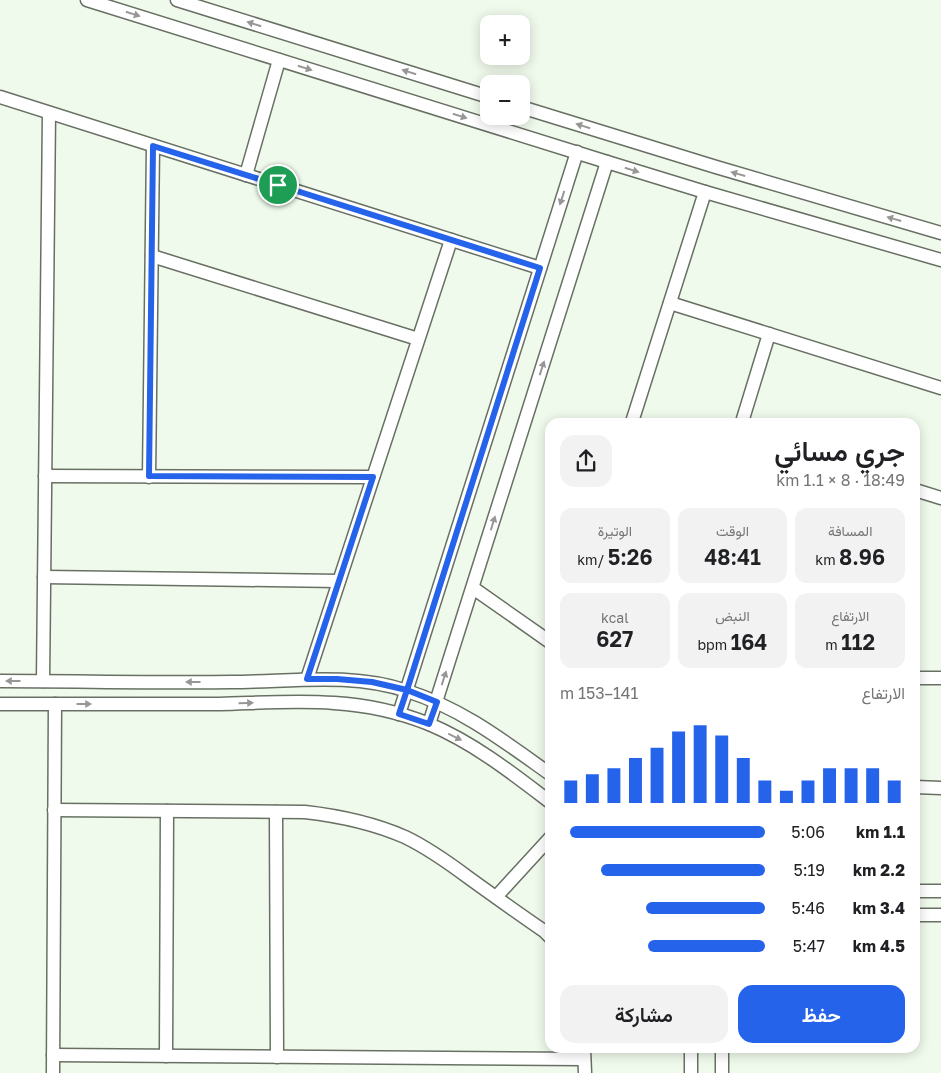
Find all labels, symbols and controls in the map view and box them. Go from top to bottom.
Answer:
one-way arrow [126,11,141,19]
map controls [480,15,530,125]
button: + [480,15,530,65]
one-way arrow [246,19,261,27]
one-way arrow [298,64,313,72]
one-way arrow [401,68,416,75]
button: − [480,75,530,125]
one-way arrow [453,112,468,120]
one-way arrow [575,122,590,129]
pin [257,164,299,206]
one-way arrow [625,166,640,174]
one-way arrow [731,169,746,177]
icon: arrive [264,171,292,199]
one-way arrow [558,191,566,206]
one-way arrow [887,215,902,223]
one-way arrow [538,360,546,375]
text: جري مسائي [774,434,905,467]
button: share [560,435,612,487]
text: 18:49 · 8 × 1.1 km [776,470,905,490]
one-way arrow [490,515,498,530]
text: الوتيرة [598,522,632,539]
text: الوقت [716,522,749,539]
text: المسافة [828,522,872,539]
text: 5:26 [608,544,653,570]
text: 48:41 [704,544,761,570]
text: 8.96 [839,544,885,570]
text: /km [577,551,608,568]
text: km [815,551,839,568]
text: النبض [715,607,750,624]
text: الارتفاع [831,607,869,624]
text: kcal [601,609,629,626]
text: 627 [596,626,633,652]
text: 164 [731,629,768,655]
text: 112 [841,629,875,655]
text: bpm [698,636,731,653]
text: m [825,636,841,653]
one-way arrow [441,670,449,685]
one-way arrow [5,677,21,685]
one-way arrow [185,678,201,686]
text: 141–153 m [560,683,638,703]
text: الارتفاع [862,683,905,703]
one-way arrow [238,699,254,707]
one-way arrow [76,700,92,708]
one-way arrow [448,733,463,741]
text: 5:06 [791,822,825,842]
text: 1.1 km [856,822,905,842]
text: 5:19 [793,860,825,880]
text: 2.2 km [853,860,905,880]
text: 5:46 [791,898,825,918]
text: 3.4 km [853,898,905,918]
text: 5:47 [793,936,825,956]
text: 4.5 km [853,936,905,956]
button: مشاركة [560,985,728,1043]
button: حفظ [738,985,905,1043]

